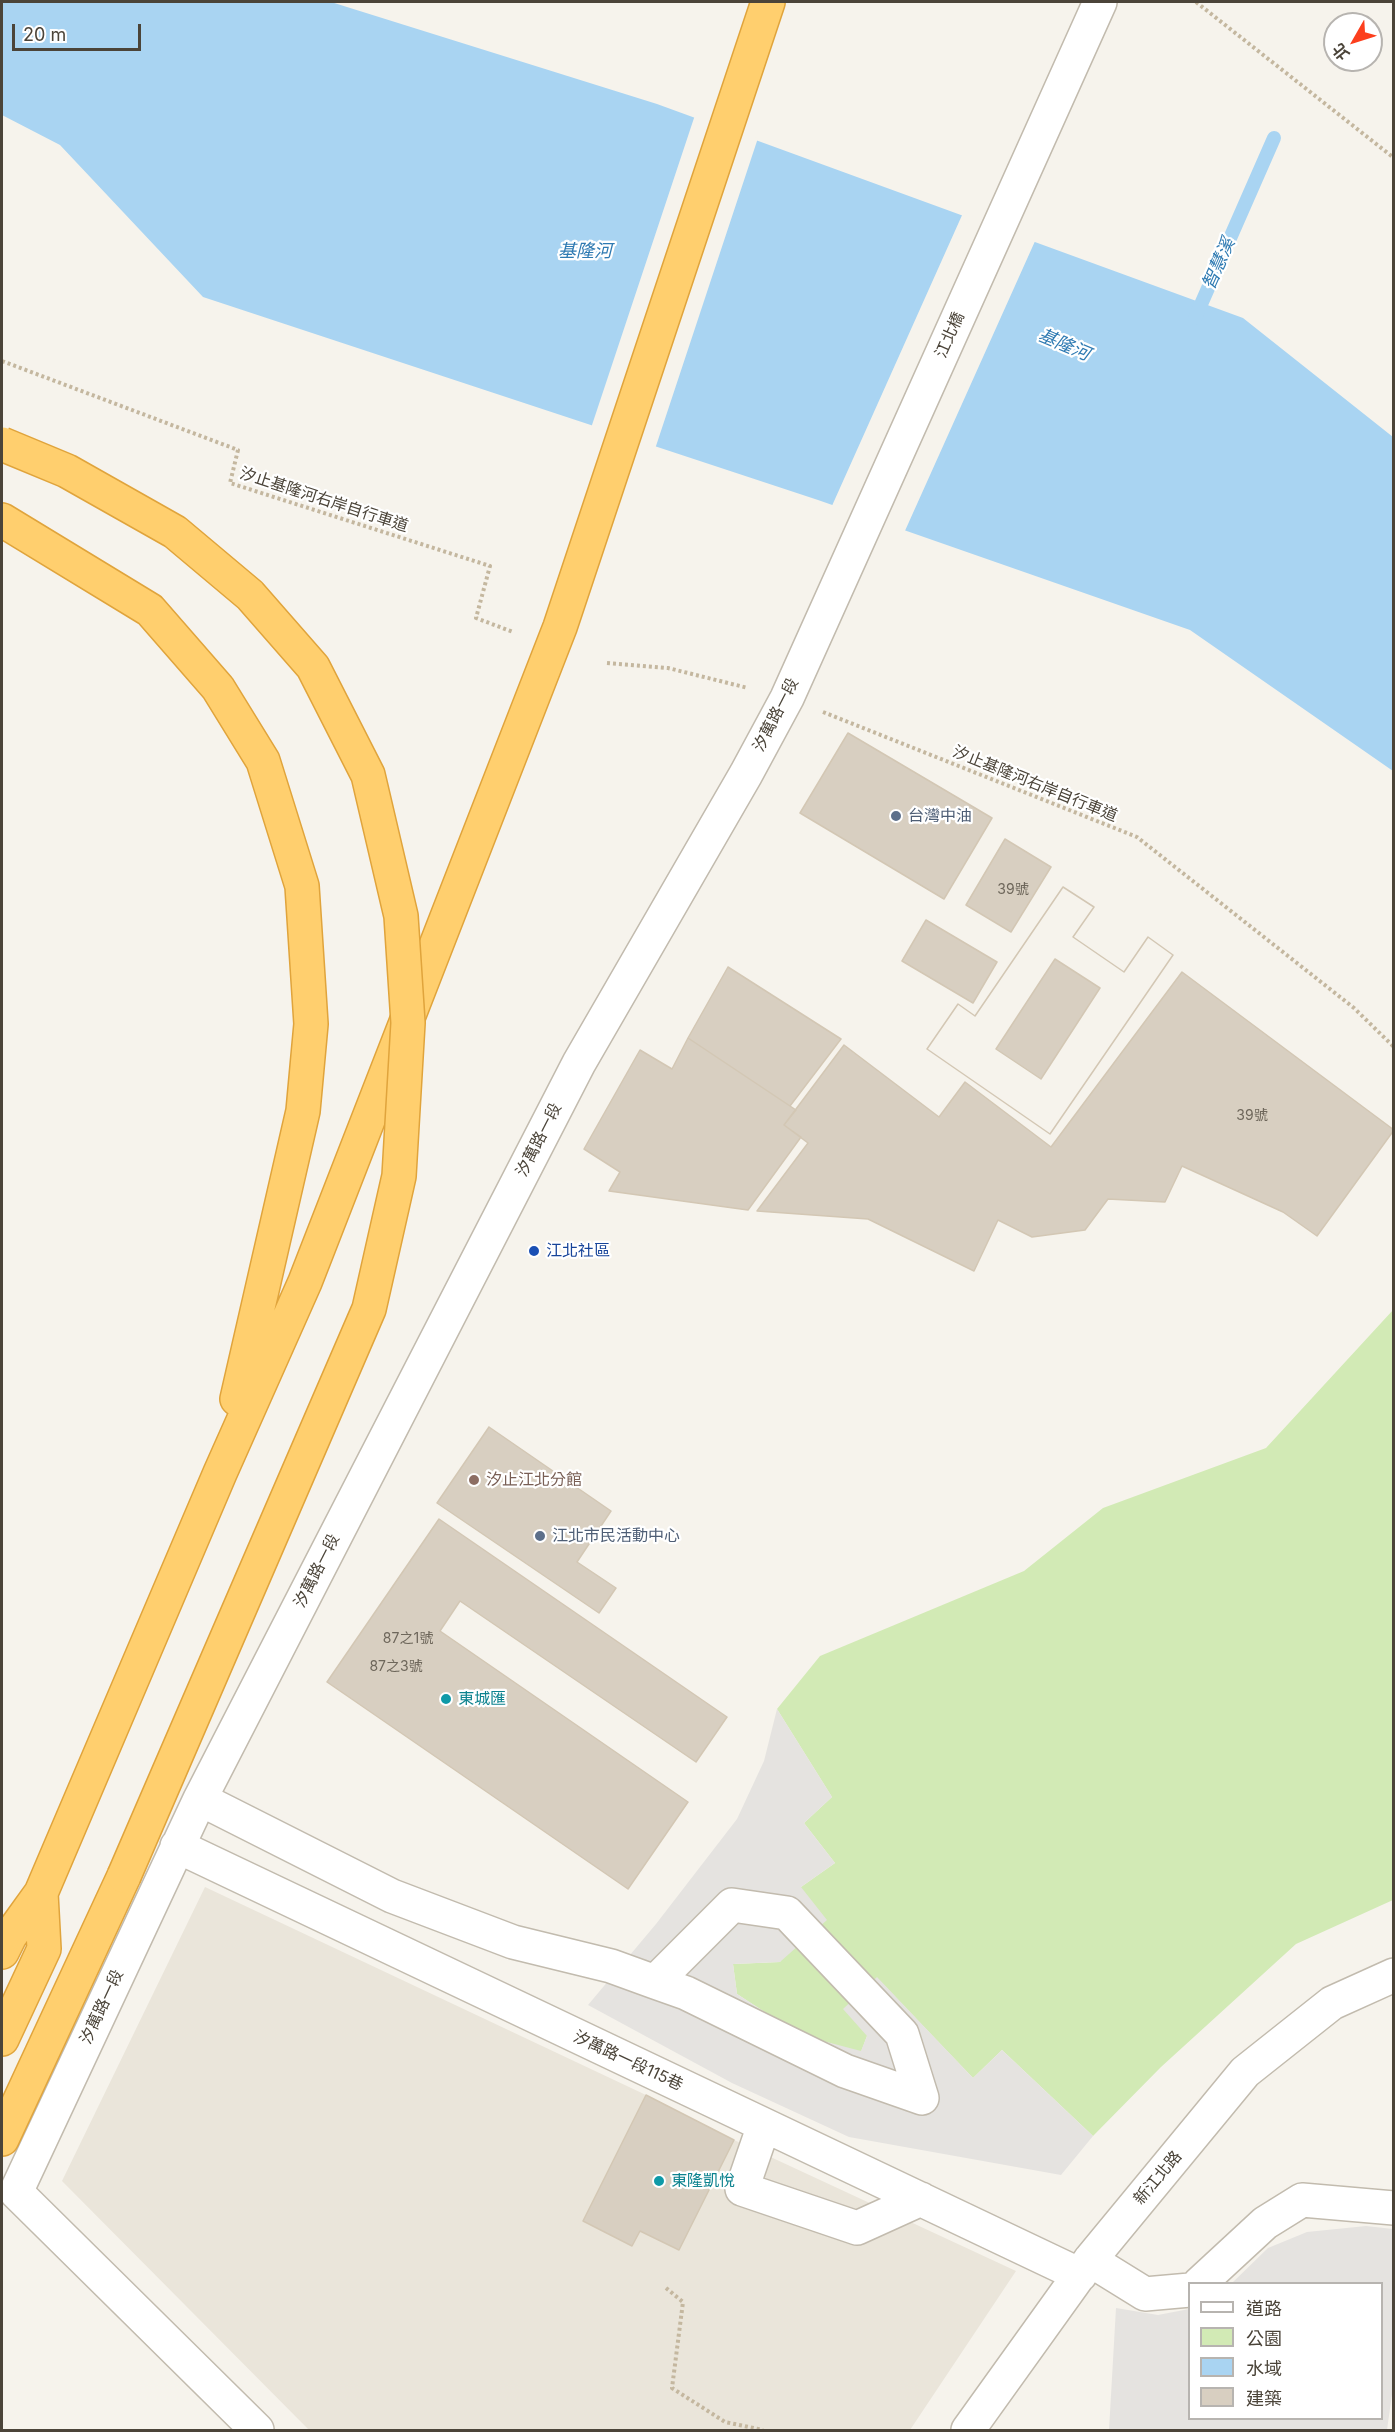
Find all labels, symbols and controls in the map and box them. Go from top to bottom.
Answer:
scale bar [15,12,144,50]
north arrow [1323,12,1383,72]
text: 20 m [23,24,66,45]
text: 北 [1328,40,1353,65]
water label: 智慧溪 [1198,235,1240,293]
water label: 基隆河 [558,241,612,263]
street label: 江北橋 [931,309,969,361]
water label: 基隆河 [1035,325,1093,365]
street label: 汐止基隆河右岸自行車道 [237,464,411,536]
street label: 汐萬路一段 [749,675,803,755]
street label: 汐止基隆河右岸自行車道 [950,742,1120,826]
place label: 台灣中油 [908,806,972,826]
marker: 台灣中油 [889,809,903,823]
house number: 39號 [997,882,1029,898]
street label: 汐萬路一段 [512,1100,566,1180]
house number: 39號 [1236,1108,1268,1124]
place label: 江北社區 [546,1241,610,1261]
marker: 江北社區 [527,1244,541,1258]
place label: 汐止江北分館 [486,1470,582,1490]
marker: 汐止江北分館 [467,1473,481,1487]
place label: 江北市民活動中心 [552,1526,680,1546]
marker: 江北市民活動中心 [533,1529,547,1543]
street label: 汐萬路一段 [290,1531,344,1611]
house number: 87之1號 [383,1631,433,1647]
house number: 87之3號 [369,1659,423,1675]
place label: 東城匯 [458,1689,506,1709]
marker: 東城匯 [439,1692,453,1706]
street label: 汐萬路一段 [76,1967,128,2047]
street label: 汐萬路一段115巷 [570,2027,686,2095]
street label: 新江北路 [1130,2147,1186,2209]
place label: 東隆凱悅 [671,2171,735,2191]
marker: 東隆凱悅 [652,2174,666,2188]
legend [1188,2282,1383,2420]
text: 道路 [1246,2298,1282,2319]
text: 公園 [1246,2328,1282,2349]
text: 水域 [1246,2358,1282,2379]
text: 建築 [1246,2388,1282,2409]

